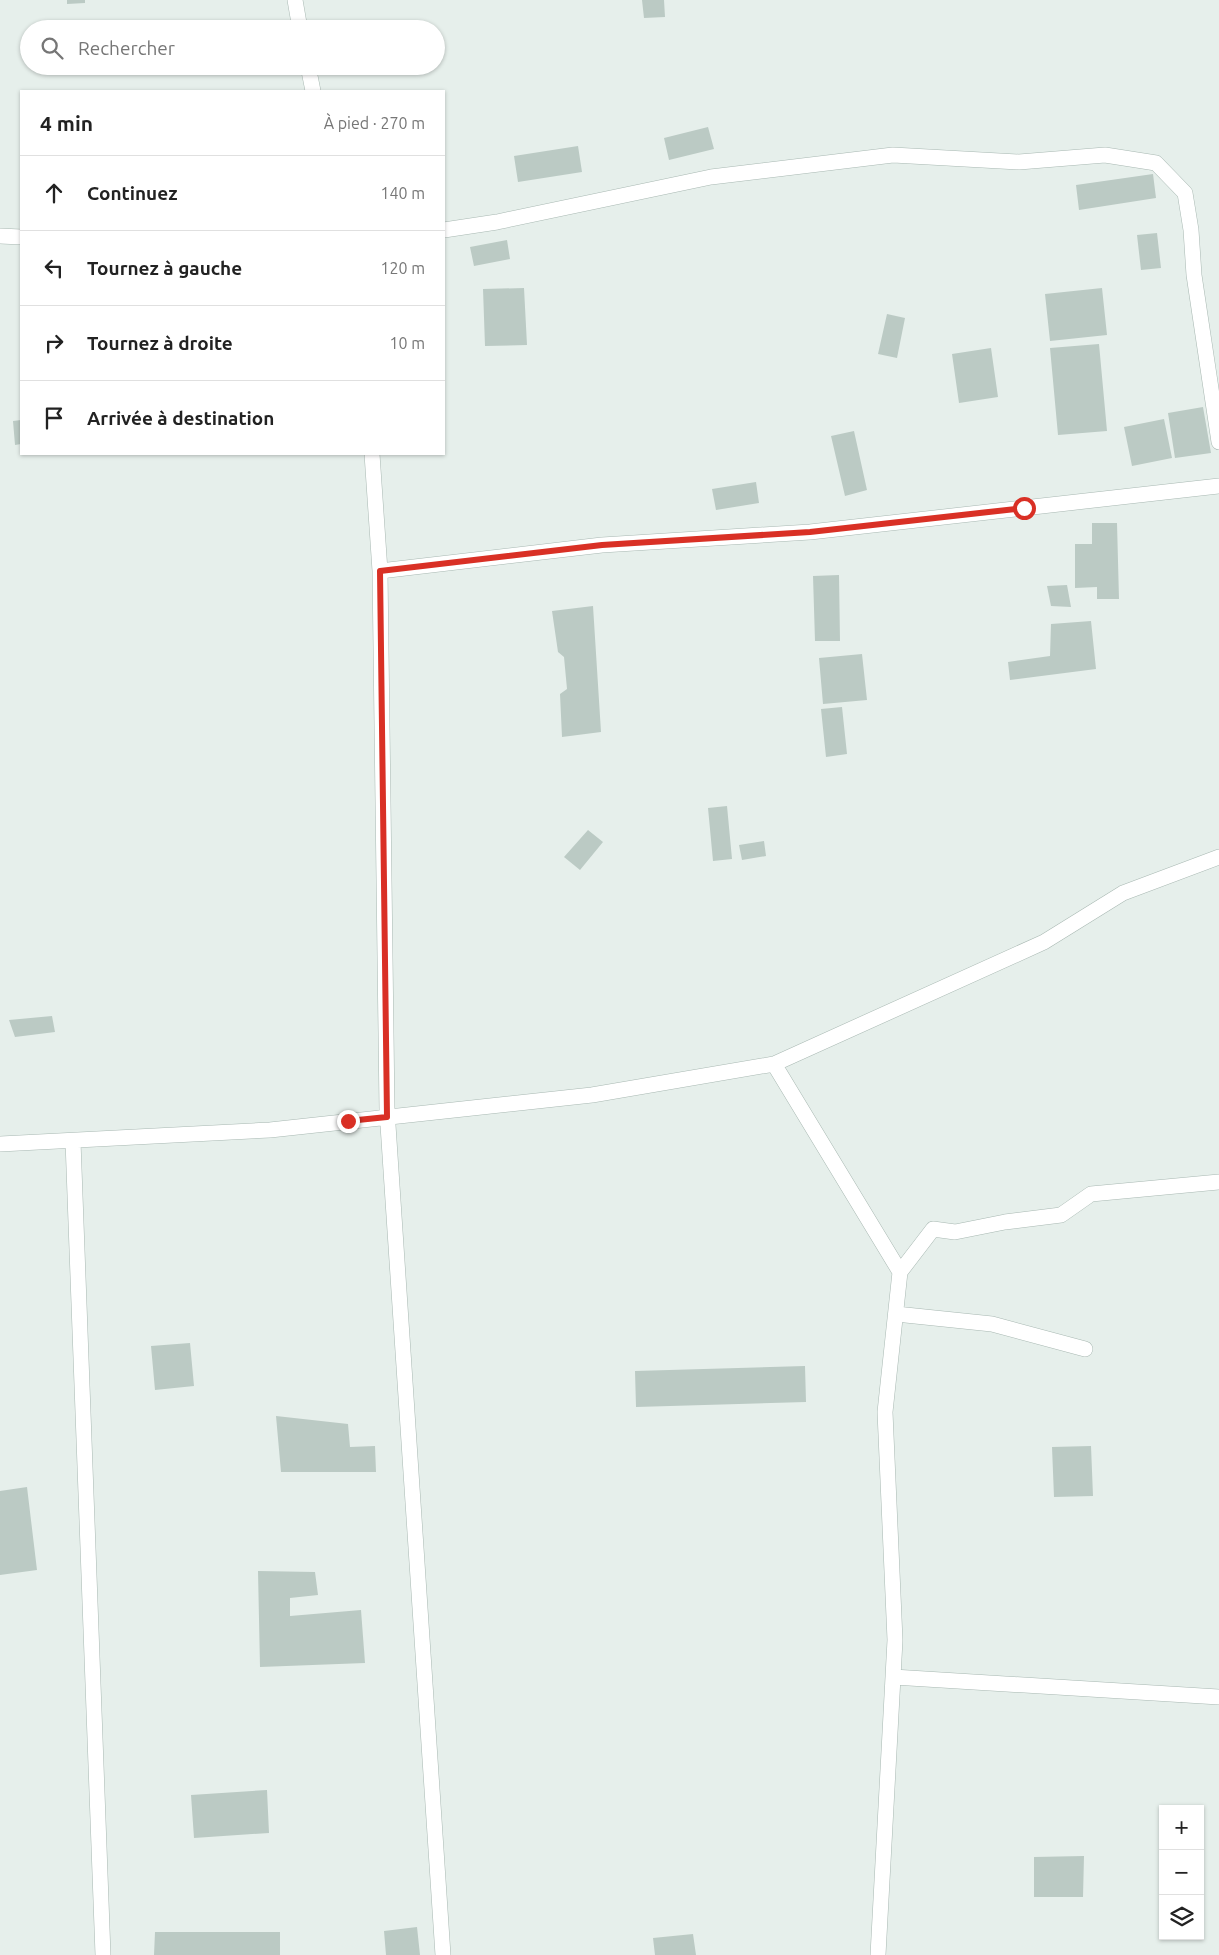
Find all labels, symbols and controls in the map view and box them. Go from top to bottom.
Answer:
search box [20,20,445,75]
icon: search [38,34,66,62]
text: Rechercher [78,37,175,59]
text: 4 min [40,111,93,135]
text: À pied · 270 m [324,114,425,132]
icon: ahead [40,179,68,207]
text: Continuez [87,182,177,204]
text: 140 m [380,184,425,202]
icon: left [40,254,68,282]
text: Tournez à gauche [87,257,242,279]
text: 120 m [380,259,425,277]
icon: right [40,329,68,357]
text: Tournez à droite [87,332,233,354]
text: 10 m [389,334,425,352]
icon: arrive [40,404,68,432]
text: Arrivée à destination [87,407,274,429]
route start [1013,497,1036,520]
route end [337,1110,360,1133]
map controls [1159,1805,1204,1940]
button: + [1159,1805,1204,1850]
button: − [1159,1850,1204,1895]
button: layers [1159,1895,1204,1940]

